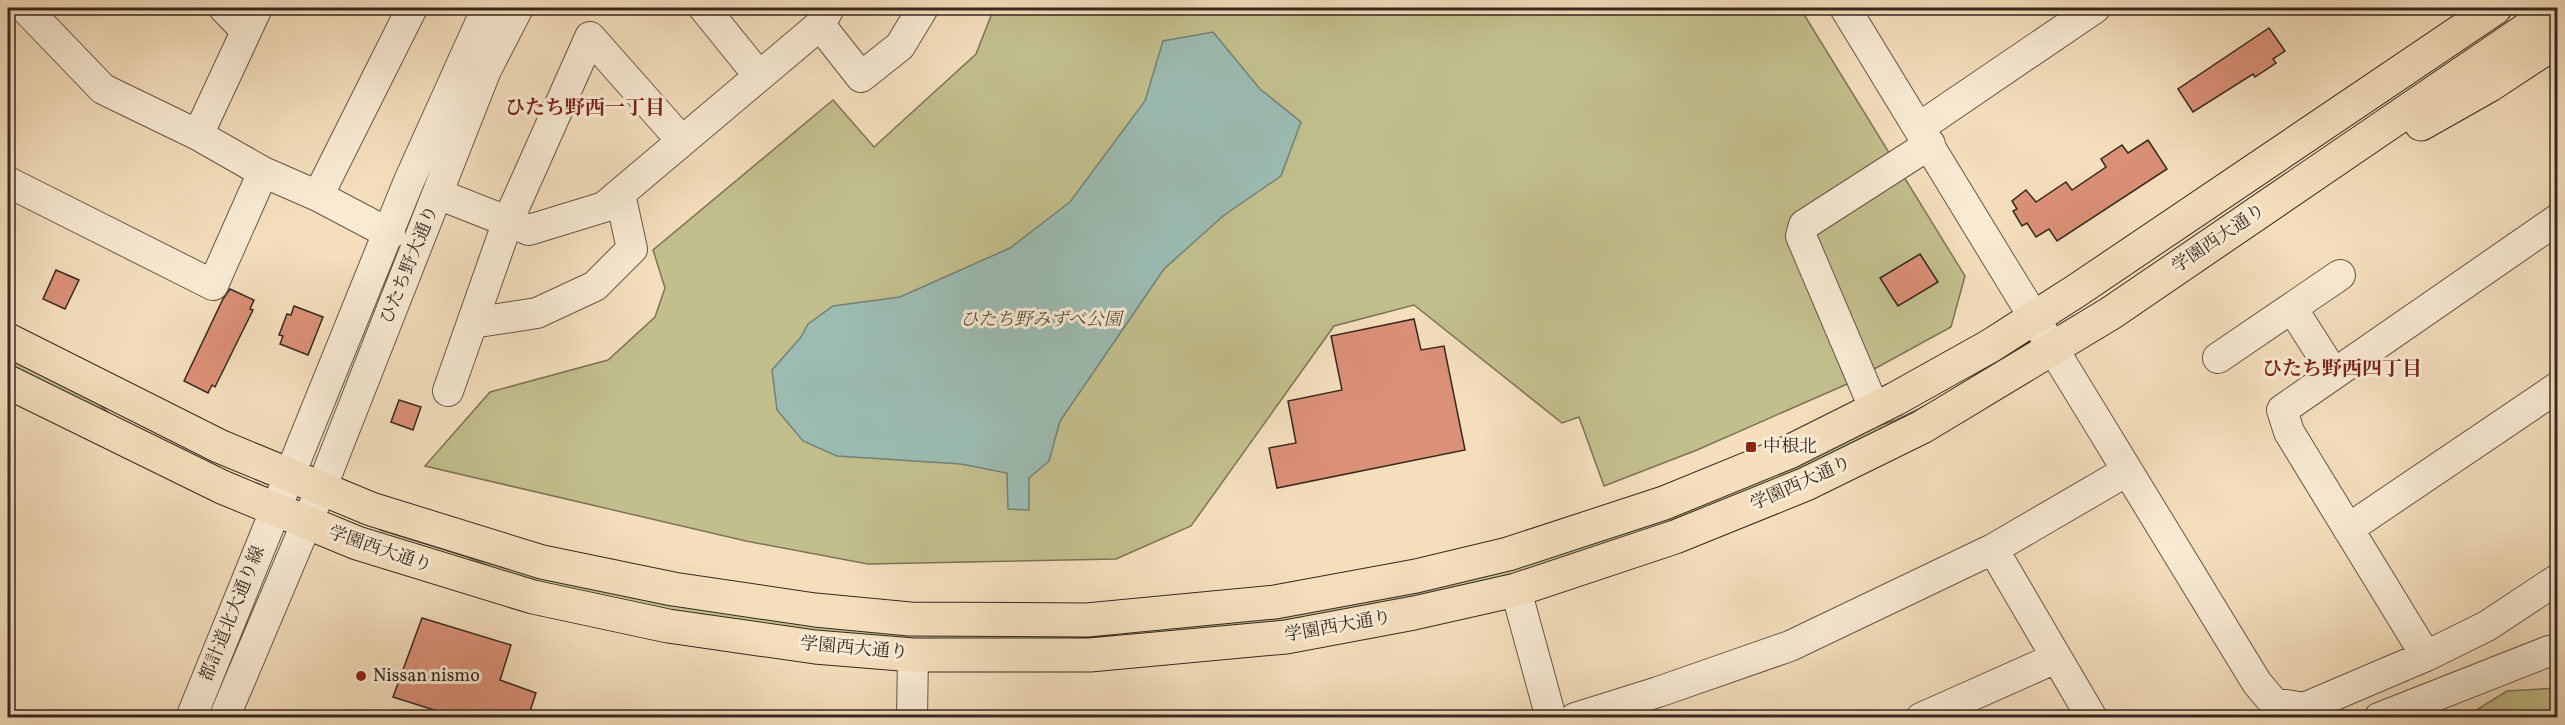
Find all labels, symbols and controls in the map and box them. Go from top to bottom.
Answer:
district label: ひたち野西一丁目 [505,95,665,123]
street label: 学園西大通り [2167,198,2271,280]
street label: ひたち野大通り [375,202,445,328]
park label: ひたち野みずべ公園 [960,308,1125,333]
district label: ひたち野西四丁目 [2262,356,2422,384]
place label: 中根北 [1763,435,1817,460]
marker: 中根北 [1744,440,1758,454]
street label: 学園西大通り [1747,451,1855,517]
street label: 学園西大通り [325,521,435,579]
street label: 都計道北大通り線 [194,543,272,685]
street label: 学園西大通り [1283,605,1393,649]
street label: 学園西大通り [799,632,909,666]
place label: Nissan nismo [373,664,480,689]
marker: Nissan nismo [354,669,368,683]

